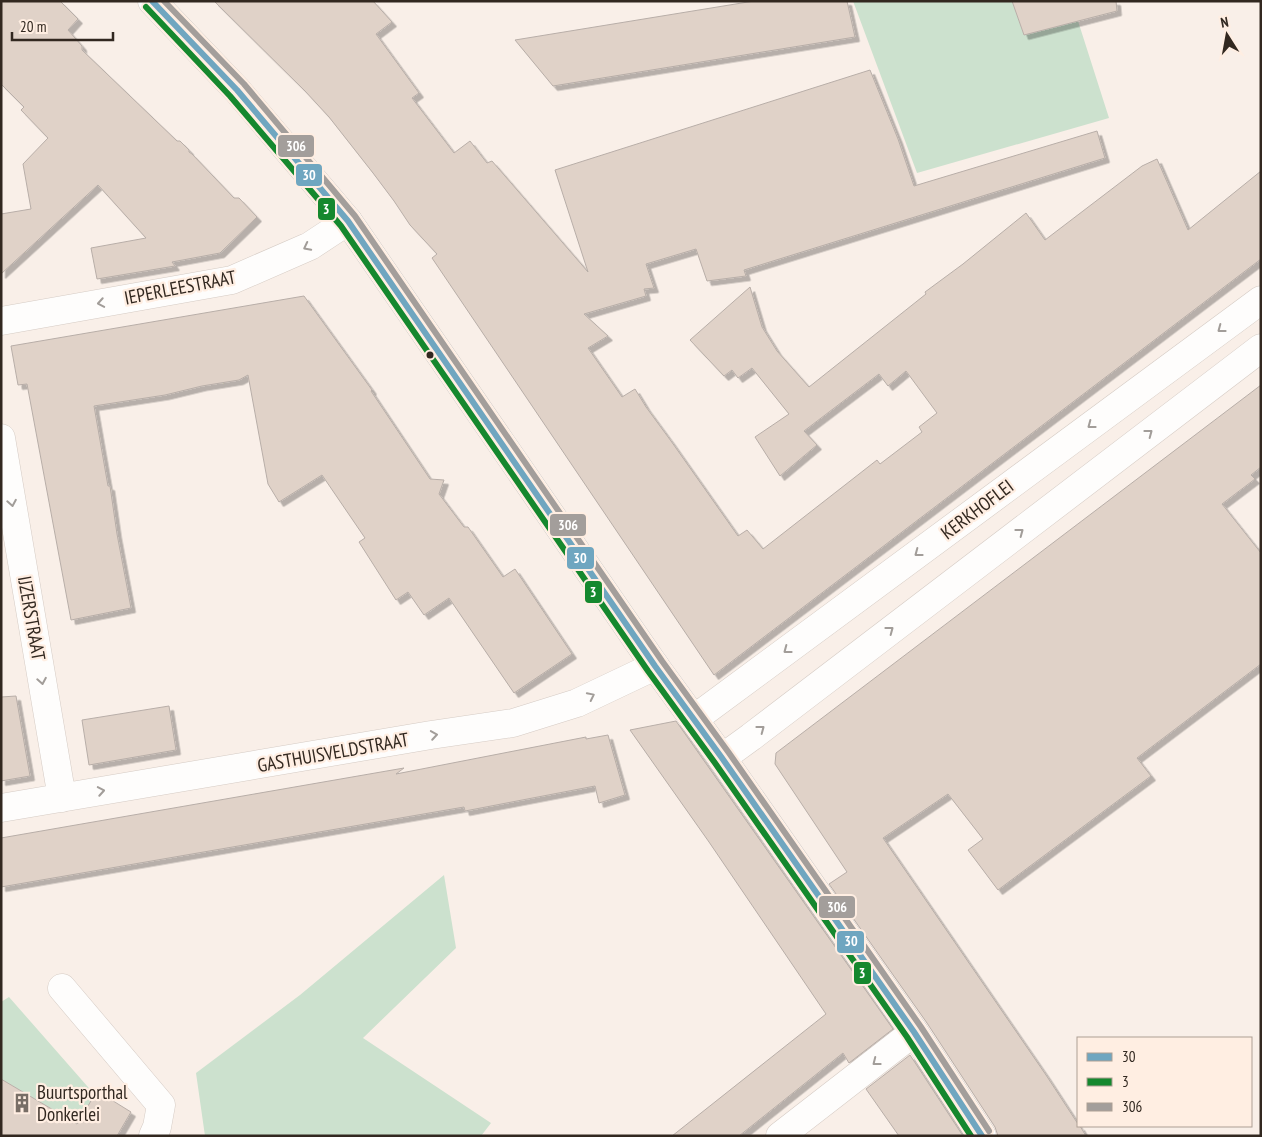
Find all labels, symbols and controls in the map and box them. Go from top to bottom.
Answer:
scale bar [12,10,114,42]
north arrow [1202,10,1252,60]
text: N [1219,13,1230,32]
text: 20 m [20,17,46,36]
line badge: 306 [277,134,315,158]
text: 306 [286,137,306,155]
line badge: 30 [295,163,323,187]
text: 30 [302,166,316,184]
line badge: 3 [317,197,336,221]
text: 3 [323,200,329,218]
one-way arrow [303,241,312,251]
street label: IEPERLEESTRAAT [122,264,238,310]
one-way arrow [97,297,105,307]
one-way arrow [1218,323,1227,332]
unlabelled marker [425,350,435,360]
one-way arrow [1088,420,1097,428]
one-way arrow [1143,431,1152,439]
street label: KERKHOFLEI [936,474,1018,544]
one-way arrow [7,499,17,507]
line badge: 306 [549,513,587,537]
text: 306 [558,516,578,534]
one-way arrow [1014,529,1024,538]
line badge: 30 [566,546,595,570]
one-way arrow [915,548,924,556]
text: 30 [573,549,587,567]
street label: IJZERSTRAAT [13,574,51,663]
line badge: 3 [584,580,603,604]
text: 3 [590,583,596,601]
one-way arrow [884,628,893,636]
one-way arrow [783,644,793,653]
one-way arrow [37,676,47,685]
one-way arrow [586,692,595,702]
one-way arrow [755,726,765,735]
street label: GASTHUISVELDSTRAAT [256,727,411,777]
one-way arrow [430,730,438,741]
one-way arrow [97,787,105,797]
line badge: 306 [818,895,856,919]
text: 306 [827,898,847,916]
line badge: 30 [836,930,865,954]
text: 30 [844,932,858,950]
line badge: 3 [853,961,872,985]
text: 3 [859,964,865,982]
legend [1077,1037,1252,1127]
text: 30 [1122,1047,1136,1066]
one-way arrow [873,1057,882,1065]
text: 3 [1122,1072,1129,1091]
place label: Buurtsporthal Donkerlei [37,1080,128,1126]
building icon: Buurtsporthal Donkerlei [11,1092,33,1114]
text: 306 [1122,1097,1143,1116]

